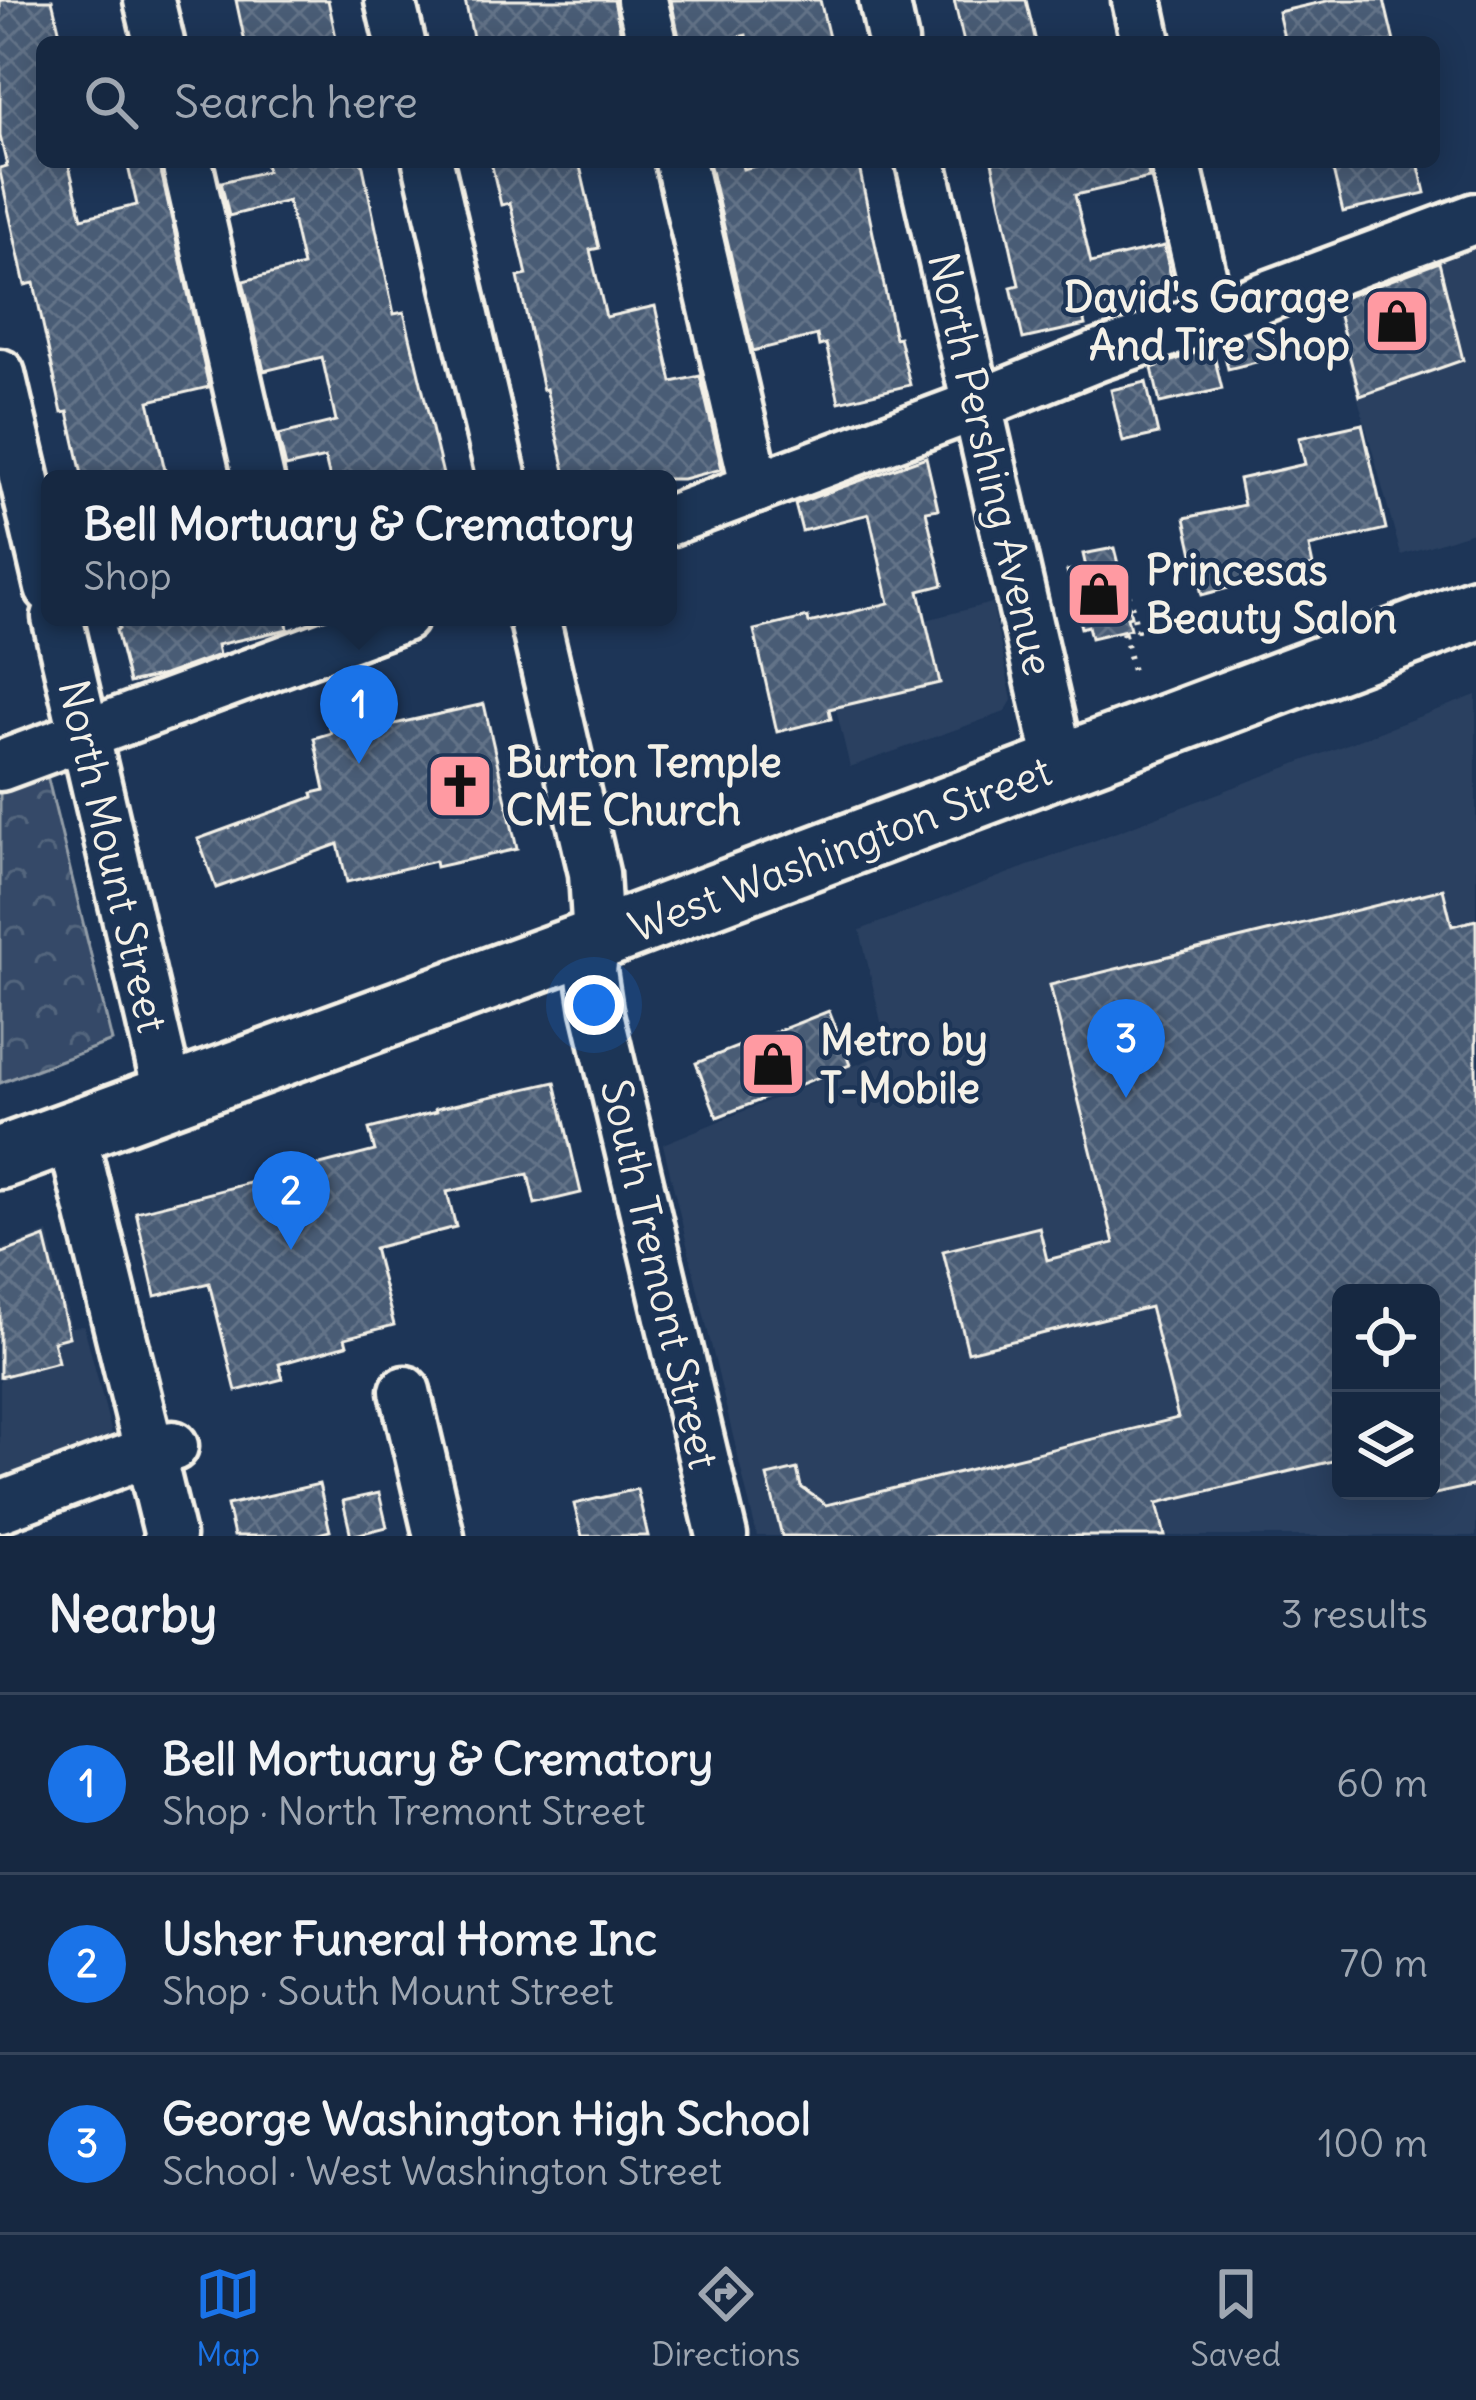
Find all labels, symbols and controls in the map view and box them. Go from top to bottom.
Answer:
search box [36,36,1440,168]
icon: search [78,69,144,135]
text: Search here [174,74,418,130]
street label: North Pershing Avenue [917,247,1065,681]
place label: David's Garage And Tire Shop [1064,271,1350,371]
shop icon: David's Garage And Tire Shop [1362,286,1432,356]
popup [41,470,677,626]
text: Bell Mortuary & Crematory [83,496,635,552]
place label: Princesas Beauty Salon [1146,544,1397,644]
text: Shop [83,552,172,601]
shop icon: Princesas Beauty Salon [1064,559,1134,629]
pin: 1 [320,665,398,764]
street label: North Mount Street [47,675,179,1037]
place label: Burton Temple CME Church [506,736,782,836]
street label: West Washington Street [622,744,1058,954]
church icon: Burton Temple CME Church [425,751,495,821]
your location [564,975,624,1035]
pin: 3 [1087,999,1165,1098]
place label: Metro by T-Mobile [820,1014,988,1114]
shop icon: Metro by T-Mobile [738,1029,808,1099]
street label: South Tremont Street [590,1074,730,1474]
pin: 2 [252,1151,330,1250]
map controls [1332,1284,1440,1500]
button: locate [1332,1284,1440,1392]
button: layers [1332,1392,1440,1500]
text: Nearby [48,1582,217,1646]
text: 3 results [1281,1590,1428,1639]
text: Bell Mortuary & Crematory [162,1731,713,1787]
text: 1 [79,1759,95,1808]
text: 60 m [1336,1759,1428,1808]
text: Shop · North Tremont Street [162,1787,645,1836]
text: Usher Funeral Home Inc [162,1911,657,1967]
text: 2 [76,1939,98,1988]
text: 70 m [1340,1939,1428,1988]
text: Shop · South Mount Street [162,1967,614,2016]
text: George Washington High School [162,2091,811,2147]
text: 3 [76,2119,98,2168]
text: 100 m [1318,2119,1428,2168]
text: School · West Washington Street [162,2147,722,2196]
tab: Map [195,2261,261,2375]
tab: Directions [651,2261,800,2375]
tab: Saved [1191,2261,1281,2375]

